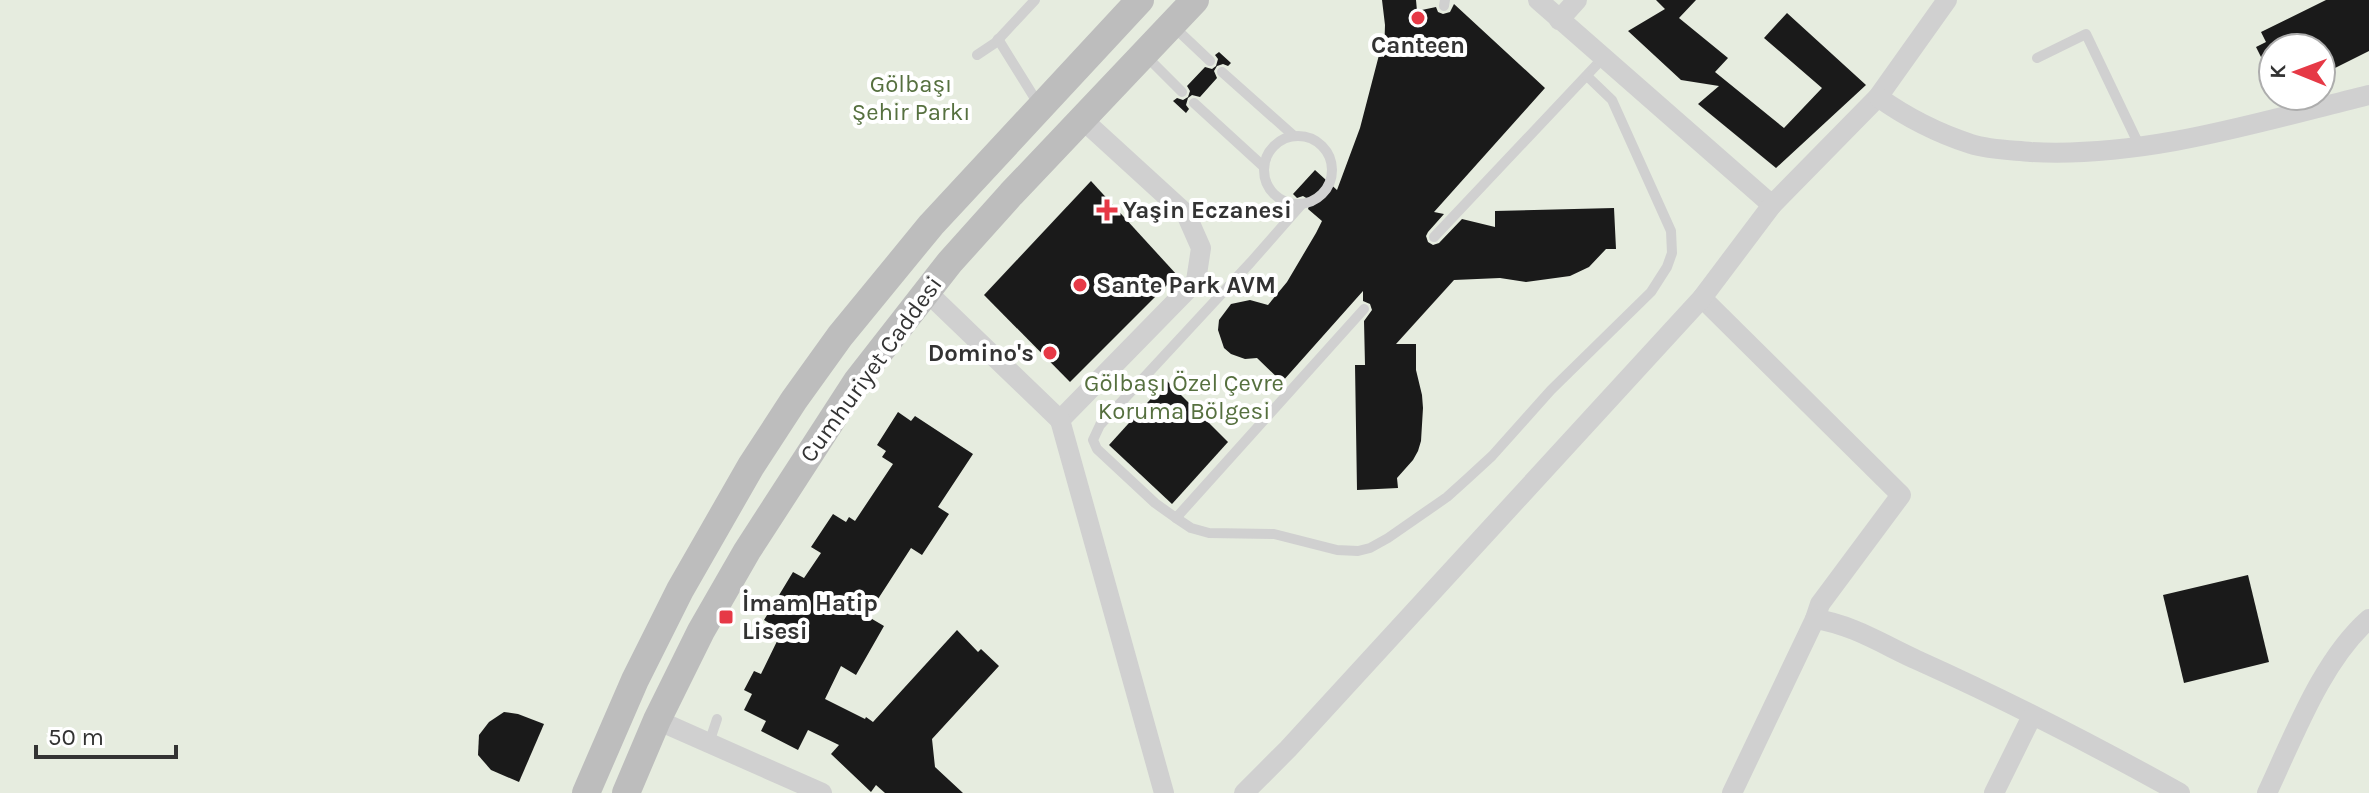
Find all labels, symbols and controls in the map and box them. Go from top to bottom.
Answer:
marker: Canteen [1409,9,1427,27]
place label: Canteen [1371,31,1465,59]
north arrow [2257,32,2337,112]
text: K [2265,64,2291,79]
park label: Gölbaşı Şehir Parkı [852,70,970,126]
place label: Yaşin Eczanesi [1123,196,1292,224]
marker: Yaşin Eczanesi [1098,201,1116,219]
street label: Cumhuriyet Caddesi [794,270,948,468]
place label: Sante Park AVM [1096,271,1276,299]
marker: Sante Park AVM [1071,276,1089,294]
place label: Domino's [928,339,1034,367]
marker: Domino's [1041,344,1059,362]
park label: Gölbaşı Özel Çevre Koruma Bölgesi [1084,369,1284,425]
place label: İmam Hatip Lisesi [742,589,878,645]
marker: İmam Hatip Lisesi [717,608,735,626]
scale bar [36,709,176,759]
text: 50 m [48,723,104,751]

